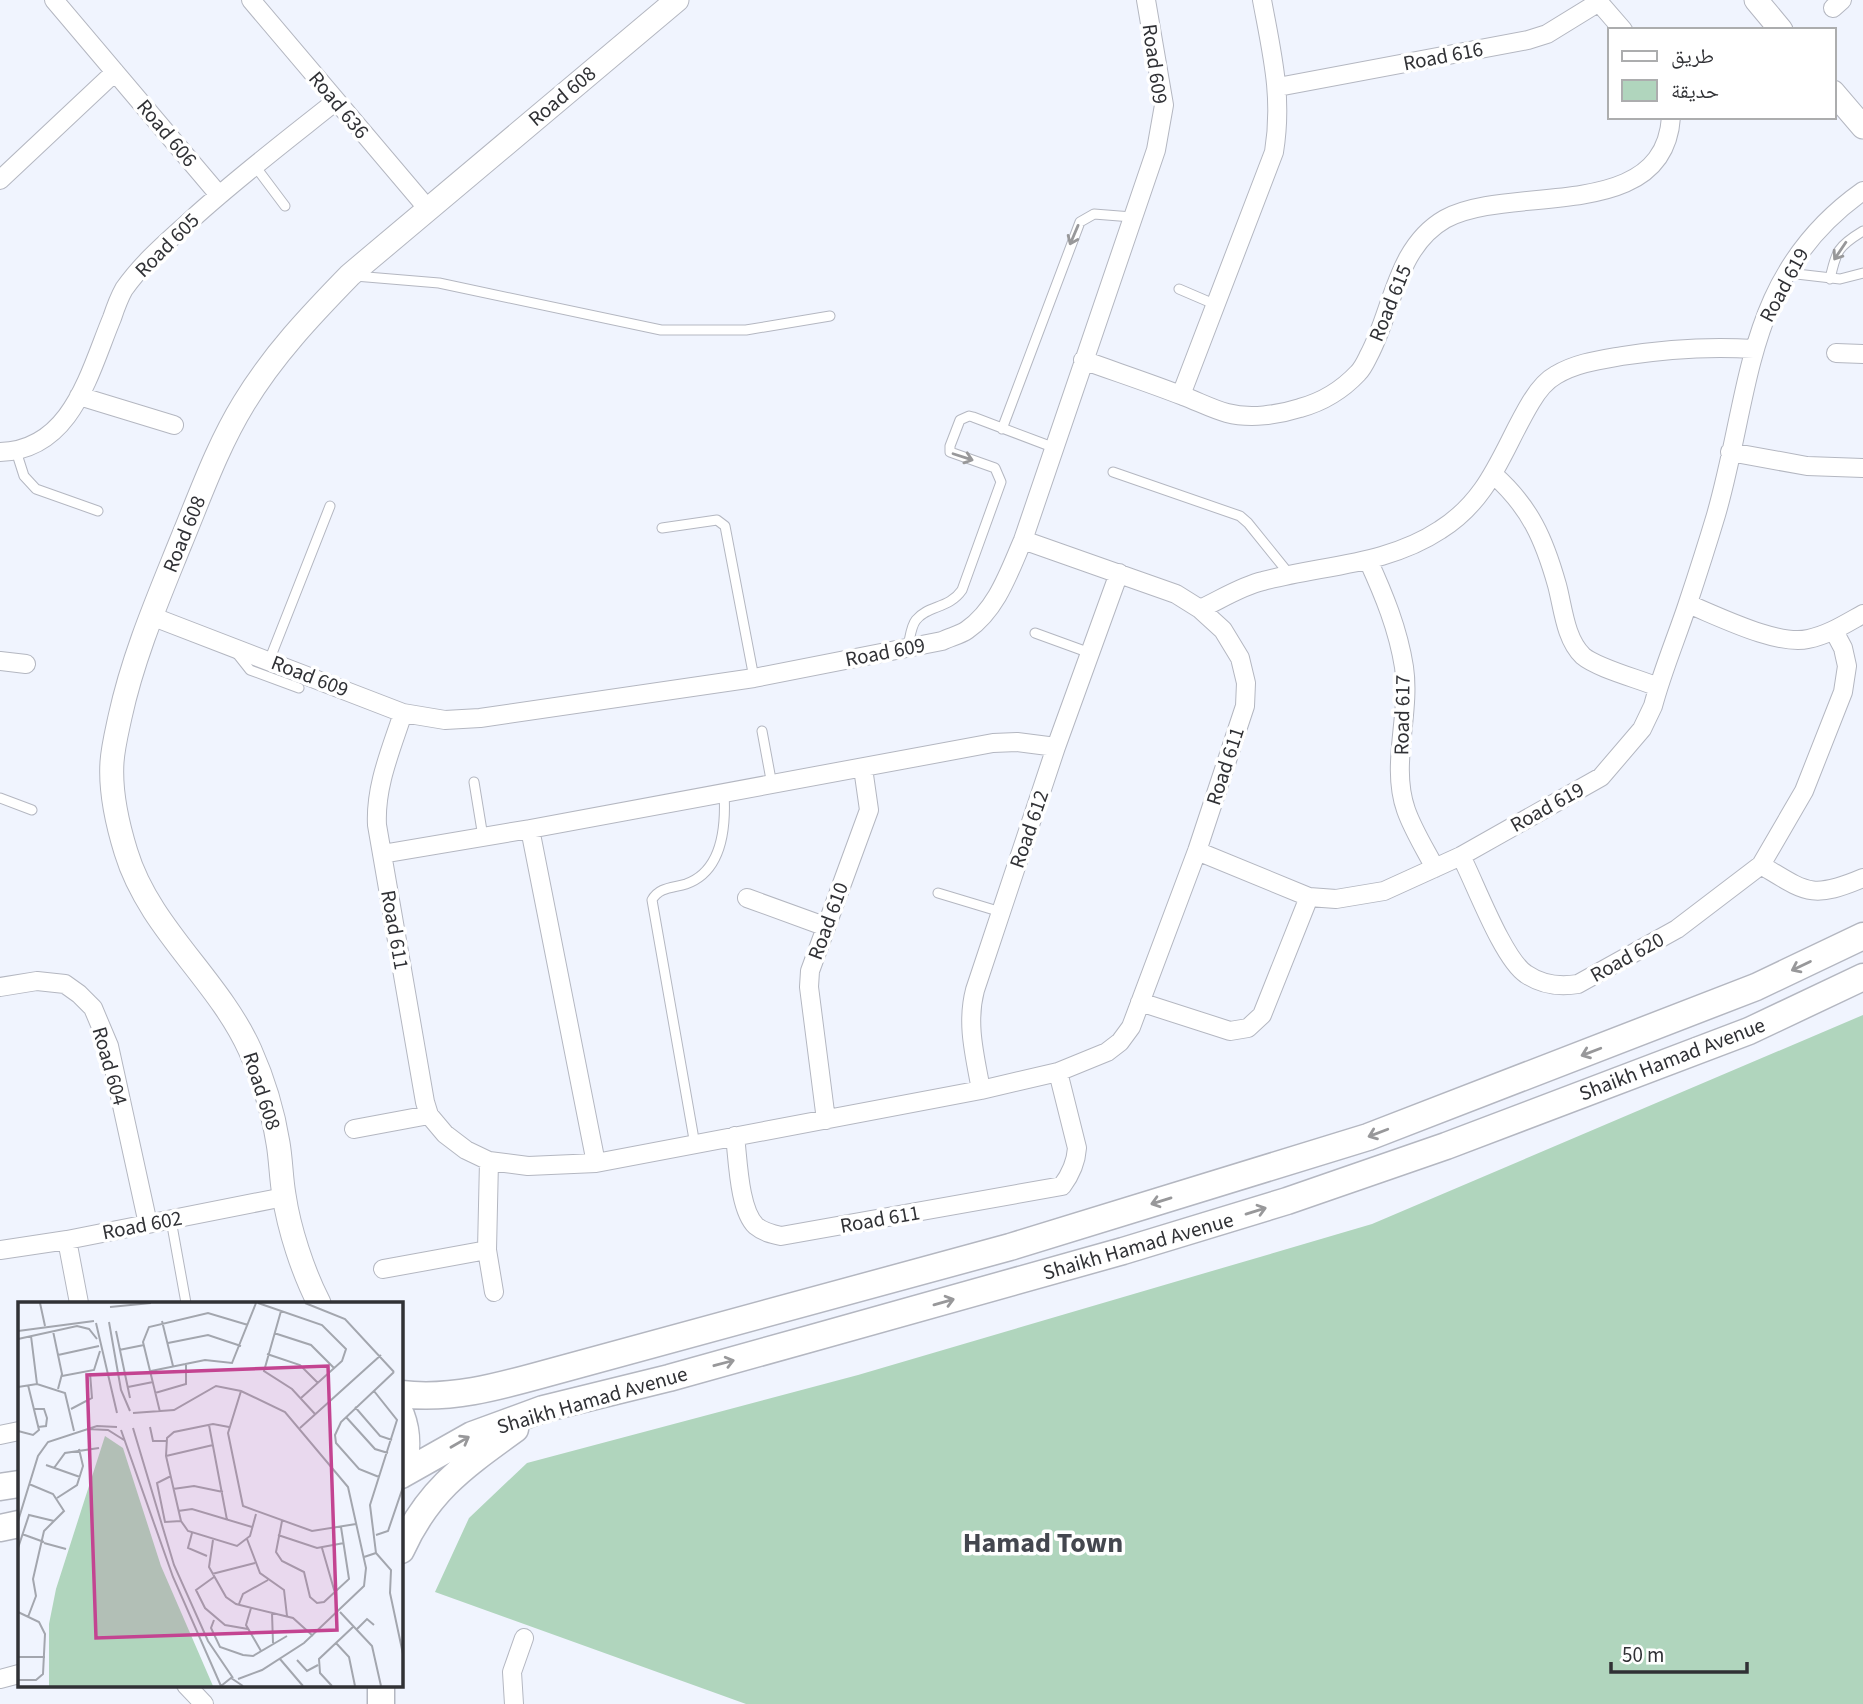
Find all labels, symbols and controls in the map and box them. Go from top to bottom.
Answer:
street label: Road 609 [1135,22,1175,106]
legend [1608,28,1835,119]
street label: Road 616 [1401,34,1485,78]
text: طريق [1671,41,1714,71]
street label: Road 608 [521,59,603,133]
street label: Road 636 [302,64,376,146]
text: حديقة [1671,76,1719,106]
street label: Road 606 [130,92,204,174]
street label: Road 605 [128,206,206,284]
one-way arrow [1067,224,1080,245]
one-way arrow [1833,241,1848,260]
street label: Road 619 [1752,242,1816,328]
street label: Road 615 [1361,260,1419,346]
one-way arrow [951,452,973,464]
street label: Road 608 [155,491,213,577]
street label: Road 609 [843,630,927,674]
street label: Road 609 [267,648,353,704]
street label: Road 617 [1386,674,1418,756]
street label: Road 611 [1198,723,1252,809]
street label: Road 619 [1504,774,1590,840]
street label: Road 612 [1002,786,1056,872]
street label: Road 610 [800,878,856,964]
street label: Road 611 [373,888,417,972]
street label: Road 620 [1584,924,1670,990]
one-way arrow [1791,959,1812,973]
street label: Shaikh Hamad Avenue [1575,1010,1769,1108]
street label: Road 604 [84,1023,136,1109]
one-way arrow [1581,1047,1603,1060]
street label: Road 608 [235,1048,289,1134]
one-way arrow [1368,1128,1390,1140]
one-way arrow [1151,1196,1173,1209]
street label: Road 611 [838,1197,922,1241]
street label: Road 602 [100,1203,184,1247]
one-way arrow [1245,1203,1267,1216]
street label: Shaikh Hamad Avenue [1039,1204,1237,1288]
one-way arrow [932,1294,954,1307]
inset map [18,1302,402,1686]
one-way arrow [713,1356,735,1369]
street label: Shaikh Hamad Avenue [493,1358,691,1442]
one-way arrow [450,1435,470,1449]
district label: Hamad Town [963,1523,1123,1563]
scale bar [1611,1630,1748,1674]
text: 50 m [1622,1640,1664,1670]

